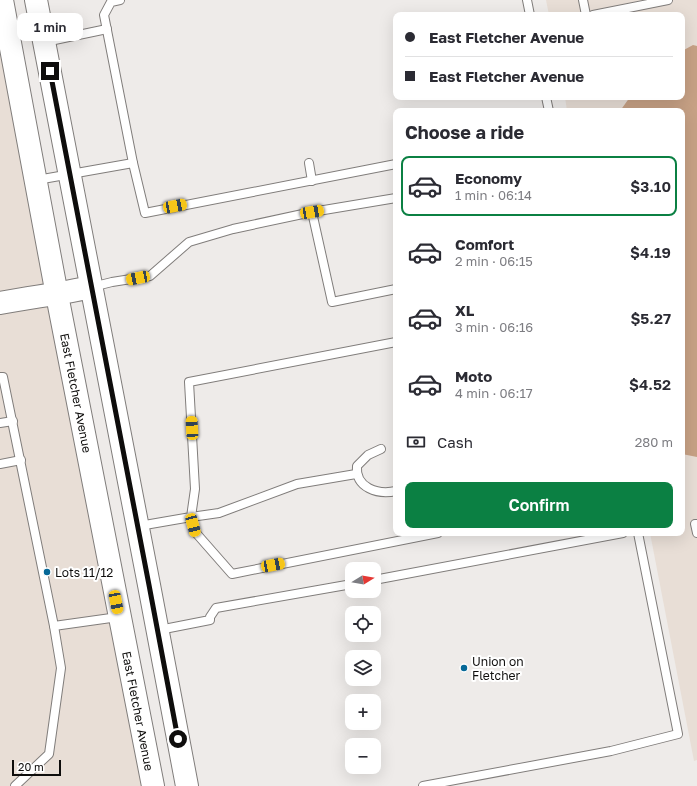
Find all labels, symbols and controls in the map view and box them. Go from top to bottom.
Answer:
callout: 1 min [17,13,83,41]
text: 1 min [34,19,66,35]
text: East Fletcher Avenue [429,28,584,46]
route end [41,62,59,80]
text: East Fletcher Avenue [429,67,584,85]
text: Choose a ride [405,121,524,143]
icon: car [407,168,443,204]
text: Economy [455,169,522,187]
text: $3.10 [630,177,671,195]
text: 1 min · 06:14 [455,187,532,203]
car [162,198,188,214]
car [299,204,325,220]
icon: car [407,234,443,270]
text: Comfort [455,235,514,253]
text: $4.19 [630,243,671,261]
text: 2 min · 06:15 [455,253,533,269]
car [125,270,151,286]
icon: car [407,300,443,336]
text: XL [455,301,474,319]
text: $5.27 [630,309,671,327]
text: 3 min · 06:16 [455,319,533,335]
street label: East Fletcher Avenue [57,332,95,454]
icon: car [407,366,443,402]
text: Moto [455,367,492,385]
text: $4.52 [629,375,671,393]
text: 4 min · 06:17 [455,385,533,401]
car [185,416,199,440]
icon: cash [405,431,427,453]
text: Cash [437,433,473,451]
text: 280 m [635,434,673,450]
button: Confirm [405,482,673,528]
car [184,512,202,538]
car [260,557,286,573]
north arrow [345,562,381,598]
map controls [345,562,381,774]
place label: Lots 11/12 [55,565,113,580]
marker: Lots 11/12 [42,567,52,577]
car [108,589,124,615]
button: locate [345,606,381,642]
street label: East Fletcher Avenue [119,650,157,772]
button: layers [345,650,381,686]
place label: Union on Fletcher [472,654,524,683]
marker: Union on Fletcher [459,663,469,673]
button: + [345,694,381,730]
route start [169,730,187,748]
button: − [345,738,381,774]
scale bar [12,758,61,777]
text: 20 m [18,760,44,773]

